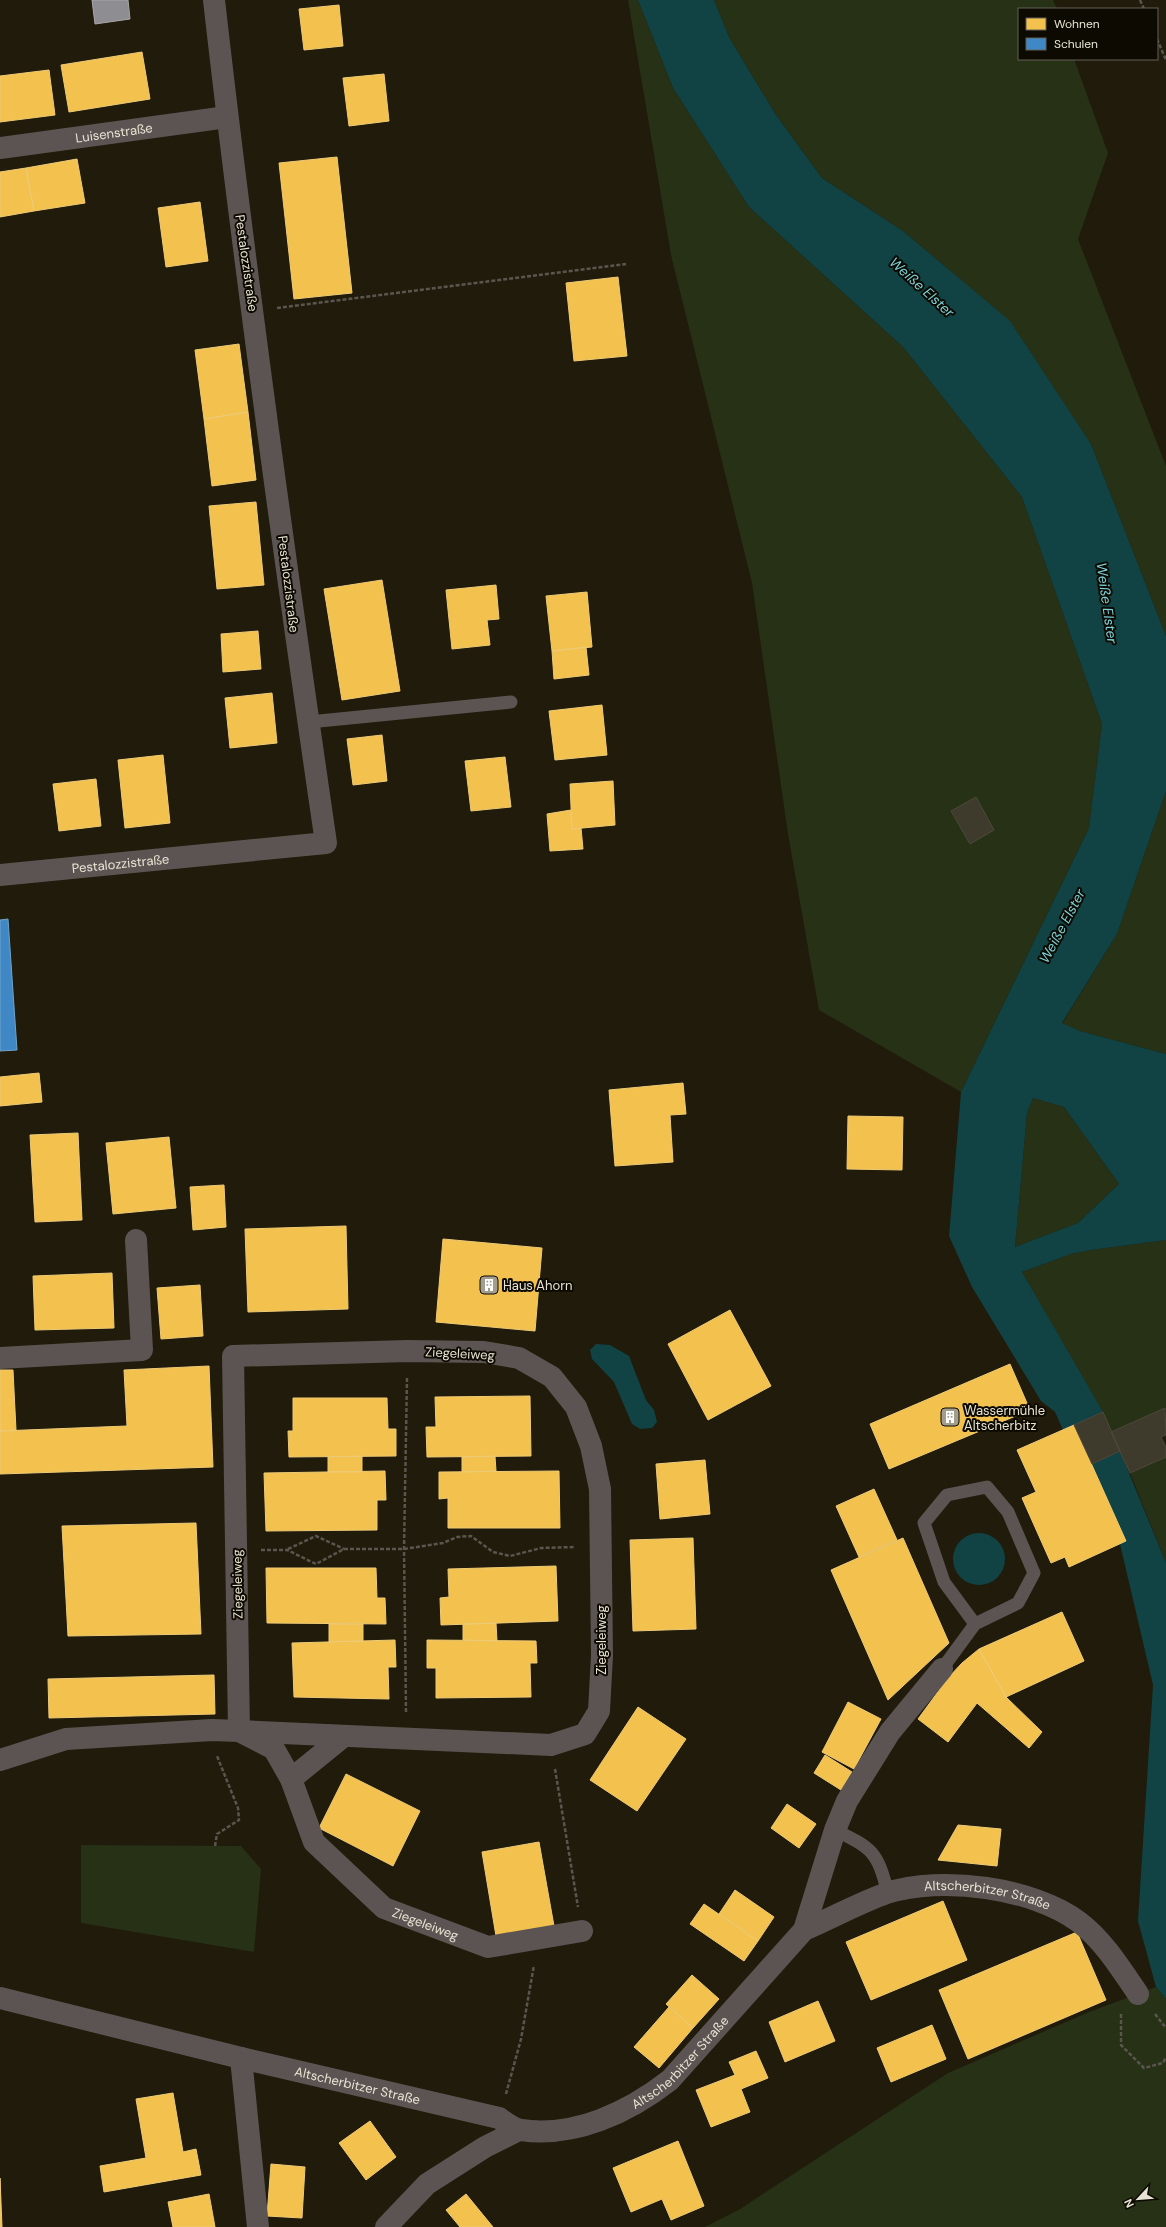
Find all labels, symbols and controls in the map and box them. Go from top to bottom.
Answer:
legend [1018,8,1158,60]
text: Wohnen [1054,16,1100,32]
text: Schulen [1054,36,1098,52]
street label: Luisenstraße [74,119,154,147]
street label: Pestalozzistraße [231,214,262,313]
water label: Weiße Elster [886,253,959,321]
street label: Pestalozzistraße [274,535,303,634]
water label: Weiße Elster [1092,561,1122,645]
street label: Pestalozzistraße [71,850,170,877]
water label: Weiße Elster [1035,885,1089,966]
building icon: Haus Ahorn [478,1274,500,1296]
place label: Haus Ahorn [503,1277,572,1294]
street label: Ziegeleiweg [425,1343,495,1364]
place label: Wassermühle Altscherbitz [964,1402,1045,1434]
building icon: Wassermühle Altscherbitz [939,1406,961,1428]
street label: Ziegeleiweg [228,1549,247,1619]
street label: Ziegeleiweg [593,1605,610,1675]
street label: Altscherbitzer Straße [923,1877,1053,1914]
street label: Ziegeleiweg [390,1904,461,1944]
street label: Altscherbitzer Straße [628,2012,732,2113]
street label: Altscherbitzer Straße [293,2063,422,2108]
north arrow [1118,2179,1158,2219]
text: N [1121,2197,1137,2210]

